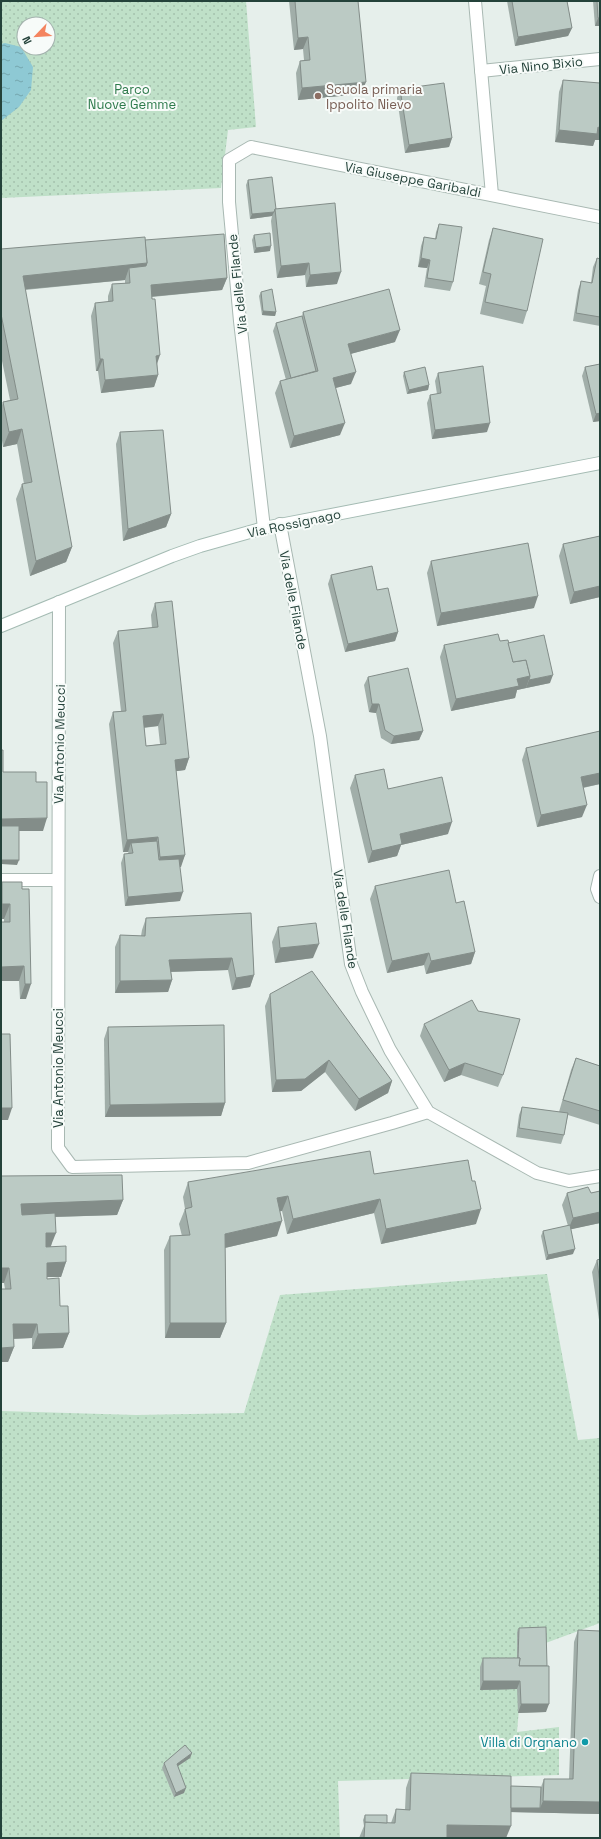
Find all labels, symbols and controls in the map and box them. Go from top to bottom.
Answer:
north arrow [16,16,56,56]
text: N [19,34,35,47]
street label: Via Nino Bixio [498,53,584,78]
park label: Parco Nuove Gemme [88,81,176,113]
place label: Scuola primaria Ippolito Nievo [326,81,423,113]
marker: Scuola primaria Ippolito Nievo [313,91,323,101]
street label: Via Giuseppe Garibaldi [343,158,483,201]
street label: Via delle Filande [224,233,251,335]
street label: Via Rossignago [246,505,342,542]
street label: Via delle Filande [276,549,311,651]
street label: Via Antonio Meucci [50,684,69,804]
street label: Via delle Filande [329,868,362,970]
street label: Via Antonio Meucci [50,1008,67,1128]
place label: Villa di Orgnano [481,1734,577,1751]
marker: Villa di Orgnano [580,1737,590,1747]

